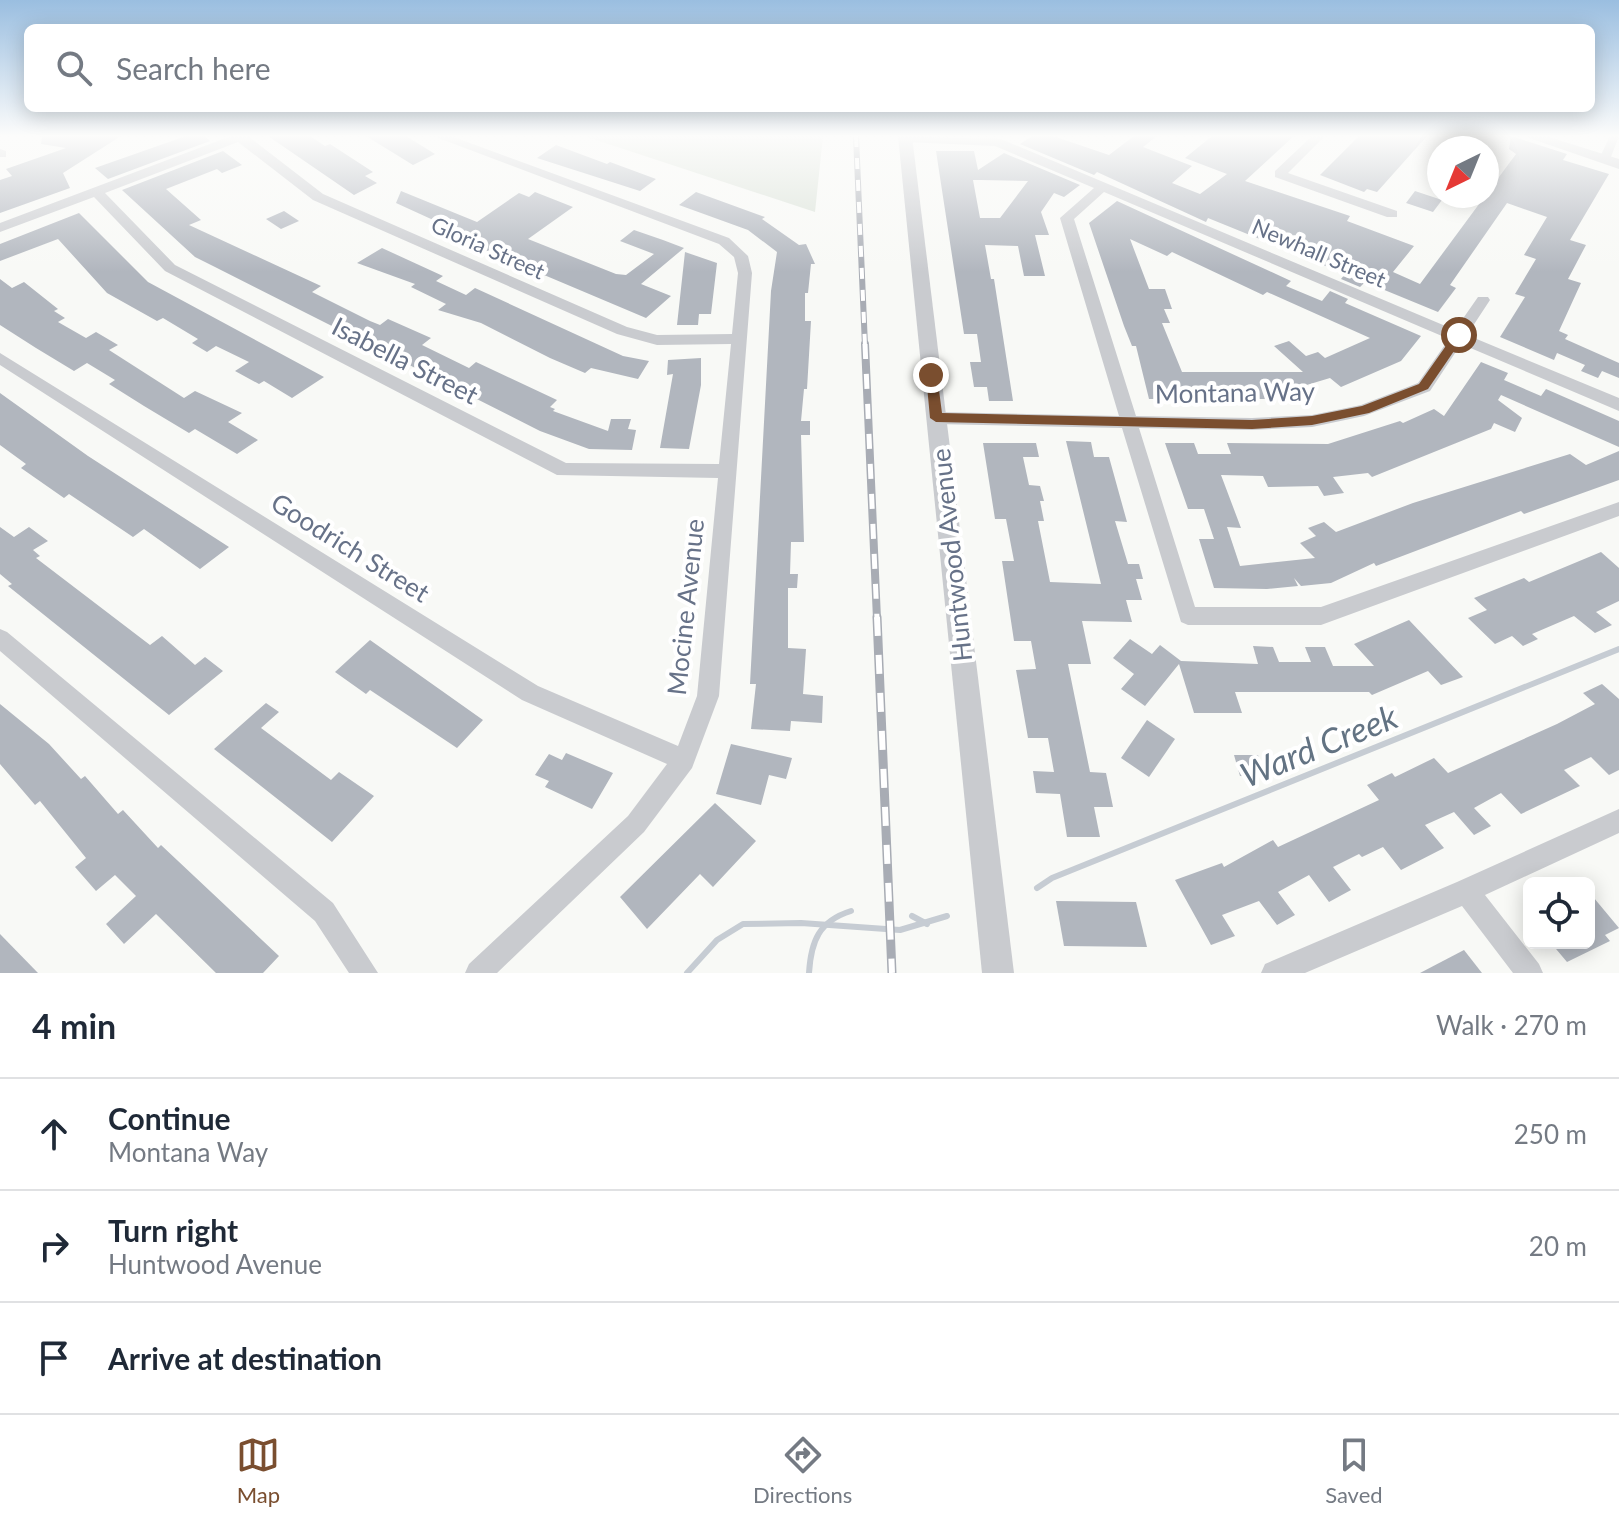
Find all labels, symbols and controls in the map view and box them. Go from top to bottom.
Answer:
search box [24,24,1595,112]
icon: search [52,46,96,90]
text: Search here [116,50,271,86]
north arrow [1427,136,1499,208]
street label: Gloria Street [427,211,549,285]
street label: Newhall Street [1248,212,1390,293]
street label: Isabella Street [327,310,484,411]
route start [1441,317,1477,353]
route end [913,357,949,393]
street label: Montana Way [1155,375,1316,409]
street label: Huntwood Avenue [924,447,978,663]
street label: Goodrich Street [265,486,436,609]
street label: Mocine Avenue [660,517,710,697]
water label: Ward Creek [1234,694,1404,795]
map controls [1523,877,1595,949]
button: locate [1523,877,1595,949]
text: 4 min [32,1005,116,1046]
text: Walk · 270 m [1436,1009,1587,1041]
text: Continue [108,1100,231,1136]
icon: ahead [32,1112,76,1156]
text: 250 m [1514,1118,1587,1150]
text: Montana Way [108,1136,268,1168]
text: Turn right [108,1212,238,1248]
icon: right [32,1224,76,1268]
text: 20 m [1529,1230,1587,1262]
text: Huntwood Avenue [108,1248,322,1280]
icon: arrive [32,1336,76,1380]
text: Arrive at destination [108,1340,382,1376]
tab: Map [236,1433,280,1508]
tab: Directions [753,1433,852,1508]
tab: Saved [1325,1433,1383,1508]

